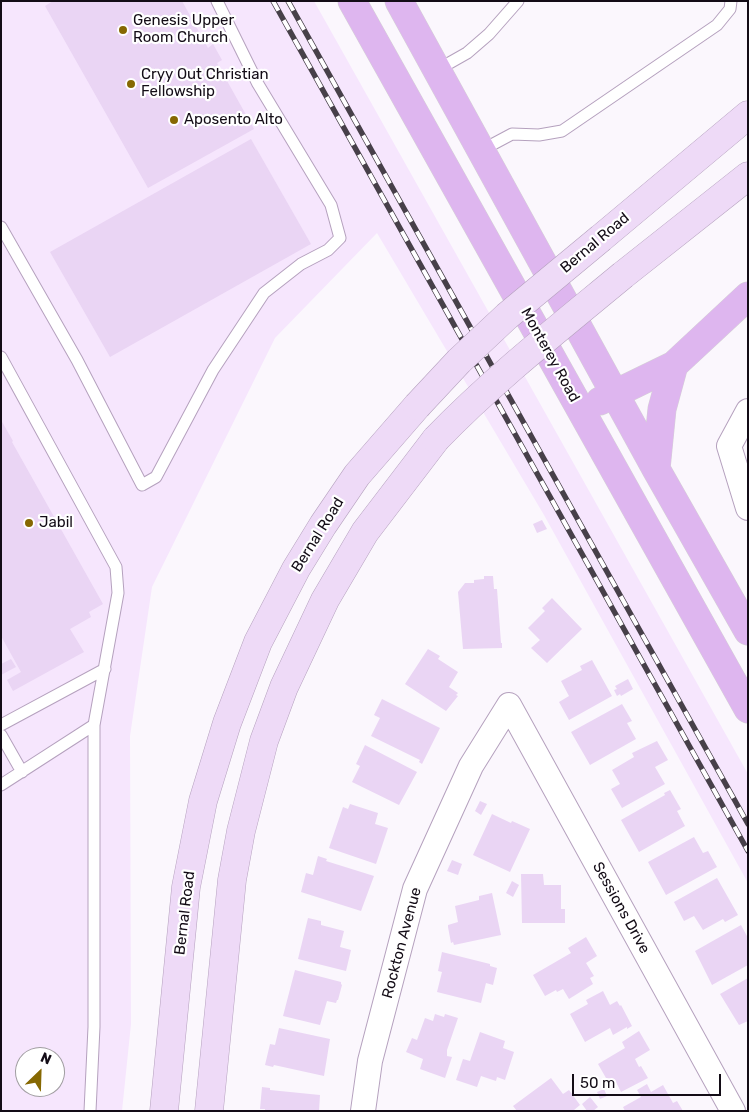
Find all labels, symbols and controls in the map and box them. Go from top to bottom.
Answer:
place label: Genesis Upper Room Church [133,12,234,47]
marker: Genesis Upper Room Church [117,24,129,36]
place label: Cryy Out Christian Fellowship [141,66,269,101]
marker: Cryy Out Christian Fellowship [125,78,137,90]
place label: Aposento Alto [184,111,283,129]
marker: Aposento Alto [168,114,180,126]
street label: Bernal Road [557,209,633,277]
street label: Monterey Road [517,305,583,405]
street label: Bernal Road [288,494,348,576]
place label: Jabil [39,514,73,532]
marker: Jabil [23,517,35,529]
street label: Sessions Drive [588,859,654,957]
street label: Bernal Road [171,870,199,956]
street label: Rockton Avenue [379,886,425,1000]
north arrow [15,1047,65,1097]
text: N [38,1049,54,1069]
scale bar [574,1064,723,1096]
text: 50 m [580,1074,615,1092]

